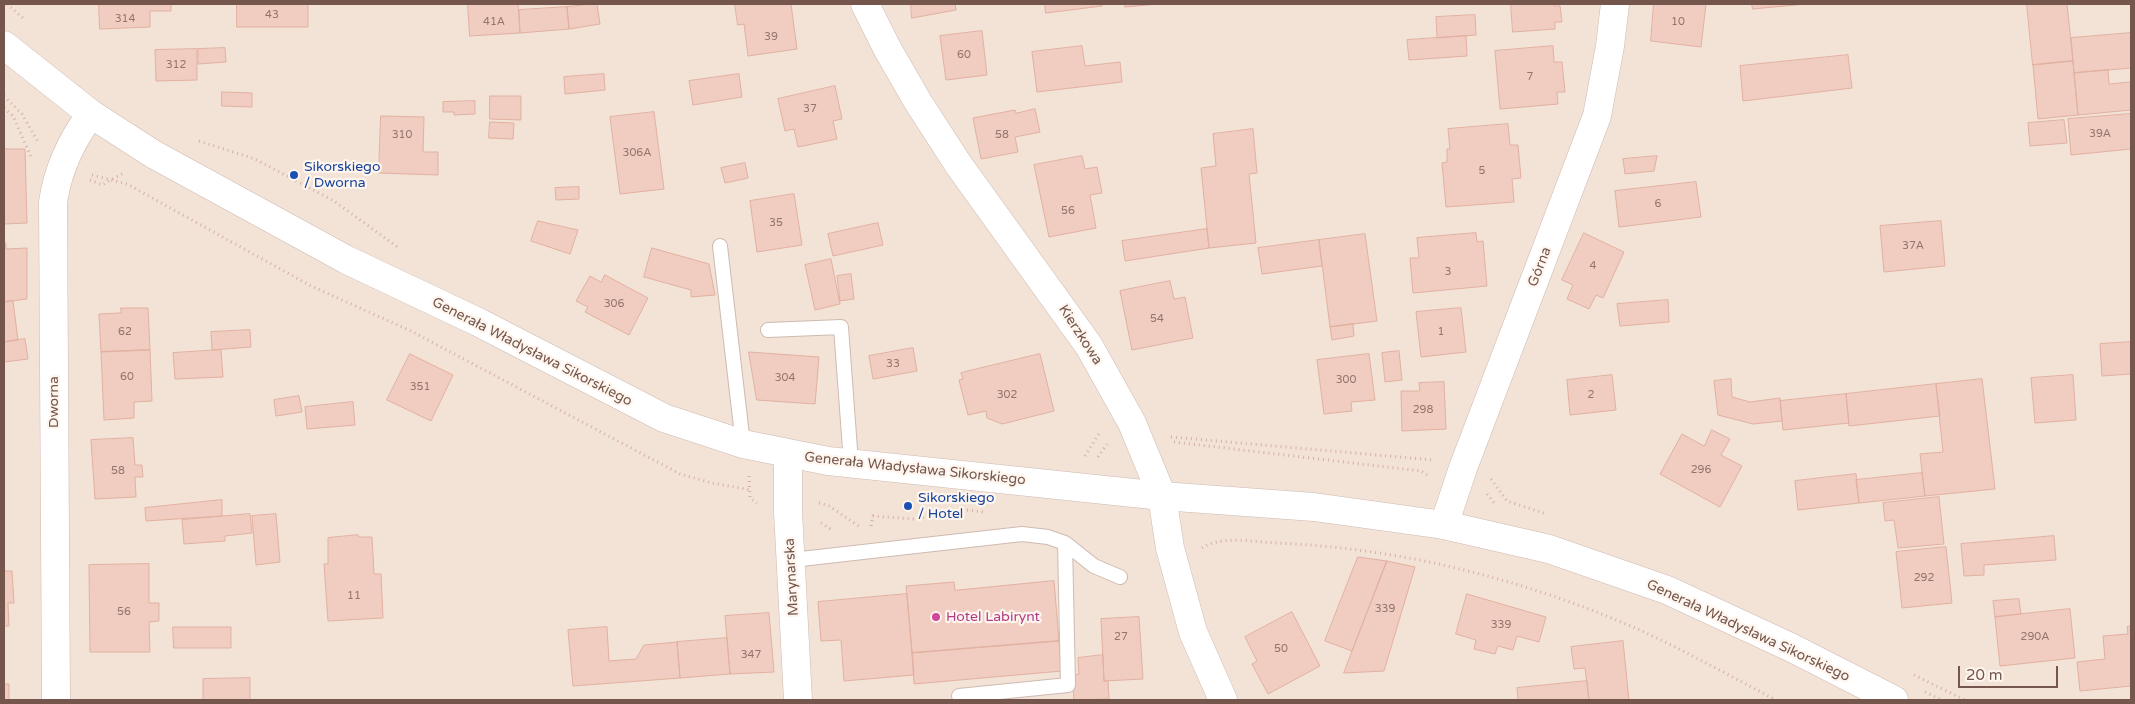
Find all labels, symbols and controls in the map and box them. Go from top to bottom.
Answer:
house number: 43 [265,8,279,22]
house number: 314 [115,12,135,26]
house number: 41A [483,15,505,29]
house number: 10 [1671,15,1685,29]
house number: 39 [764,30,778,44]
house number: 60 [957,48,971,62]
house number: 312 [166,58,186,72]
house number: 7 [1527,70,1533,84]
house number: 37 [803,102,817,116]
house number: 39A [2089,127,2111,141]
house number: 310 [392,128,412,142]
house number: 58 [995,128,1009,142]
house number: 306A [623,146,651,160]
place label: Sikorskiego / Dworna [304,159,380,192]
house number: 5 [1479,164,1485,178]
marker: Sikorskiego / Dworna [288,169,300,181]
house number: 6 [1655,197,1661,211]
house number: 56 [1061,204,1075,218]
house number: 35 [769,216,783,230]
house number: 37A [1902,239,1924,253]
street label: Górna [1525,245,1555,289]
house number: 4 [1590,259,1596,273]
house number: 3 [1445,265,1451,279]
street label: Generała Władysława Sikorskiego [429,294,635,410]
house number: 306 [604,297,624,311]
street label: Kierzkowa [1054,302,1106,368]
house number: 54 [1150,312,1164,326]
house number: 62 [118,325,132,339]
house number: 1 [1438,325,1444,339]
house number: 33 [886,357,900,371]
house number: 60 [120,370,134,384]
house number: 304 [775,371,795,385]
house number: 300 [1336,373,1356,387]
street label: Dworna [46,376,62,428]
house number: 351 [410,380,430,394]
house number: 302 [997,388,1017,402]
house number: 2 [1588,388,1594,402]
house number: 298 [1413,403,1433,417]
street label: Generała Władysława Sikorskiego [804,449,1026,489]
house number: 296 [1691,463,1711,477]
house number: 58 [111,464,125,478]
place label: Sikorskiego / Hotel [918,490,994,522]
marker: Sikorskiego / Hotel [902,500,914,512]
street label: Marynarska [782,538,802,616]
house number: 292 [1914,571,1934,585]
street label: Generała Władysława Sikorskiego [1644,576,1852,686]
house number: 11 [347,589,361,603]
house number: 339 [1375,602,1395,616]
house number: 56 [117,605,131,619]
place label: Hotel Labirynt [946,609,1040,625]
marker: Hotel Labirynt [930,611,942,623]
house number: 339 [1491,618,1511,632]
house number: 27 [1114,630,1128,644]
house number: 290A [2021,630,2049,644]
house number: 50 [1274,642,1288,656]
house number: 347 [741,648,761,662]
scale bar [1960,656,2060,688]
text: 20 m [1966,666,2003,684]

